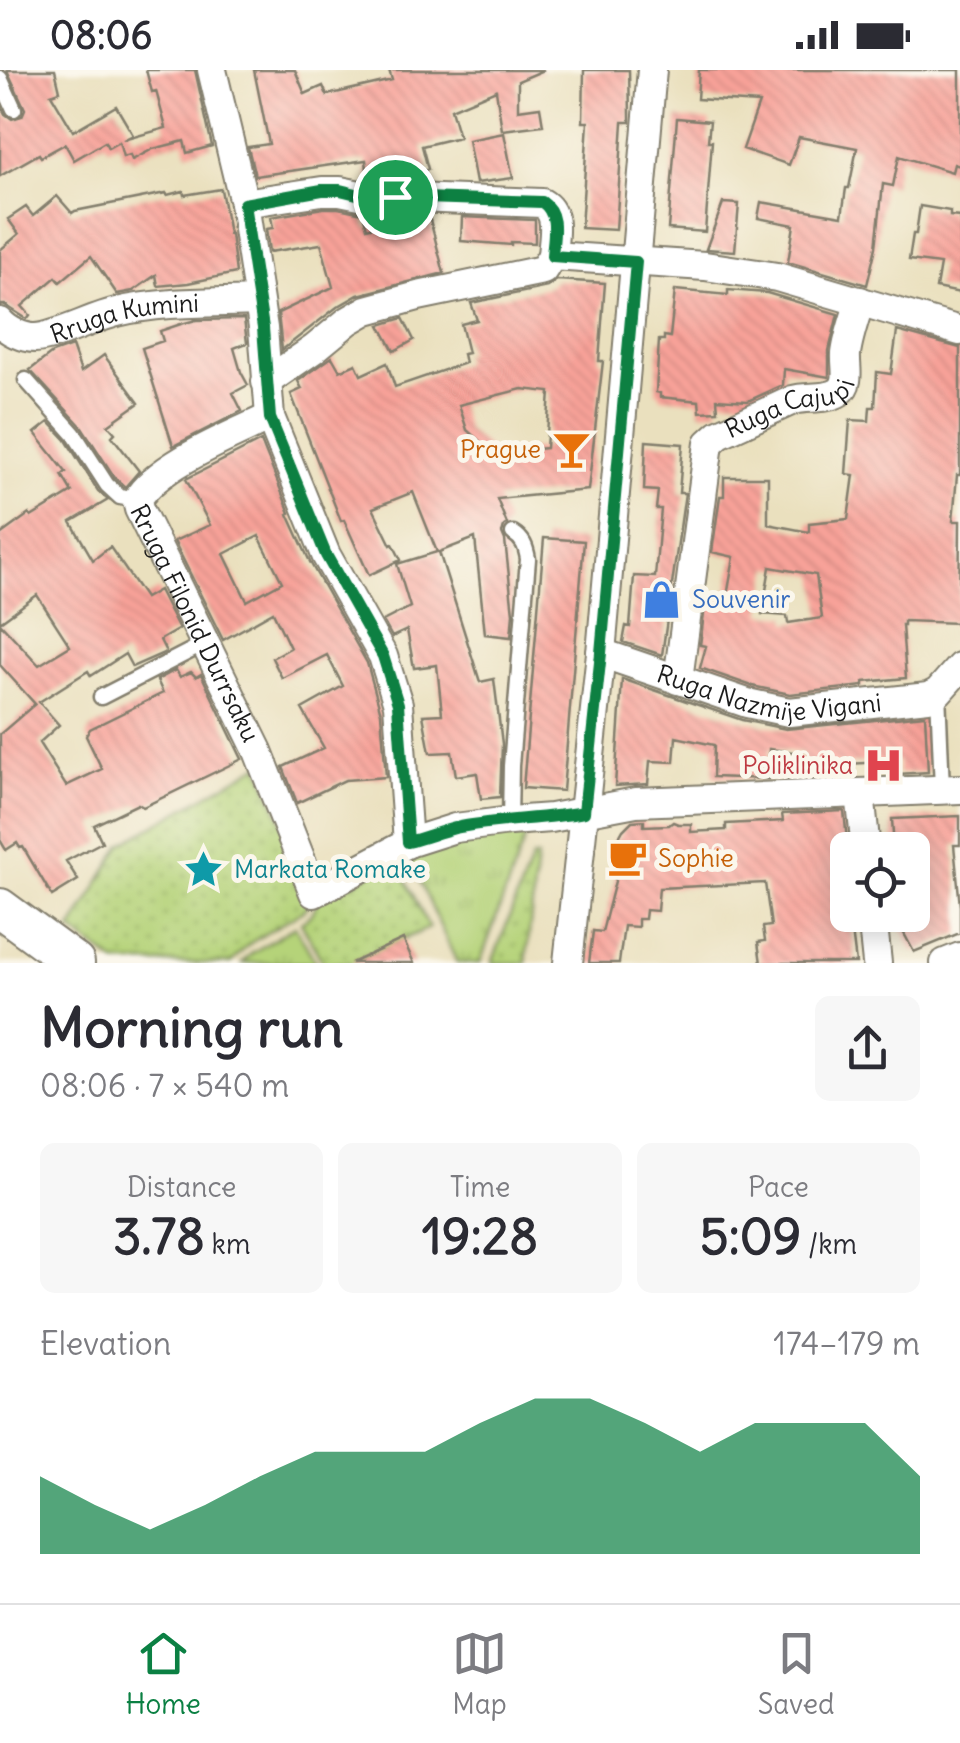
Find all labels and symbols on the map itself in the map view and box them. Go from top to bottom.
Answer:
pin [353,155,438,240]
street label: Rruga Kumini [46,287,199,350]
street label: Ruga Cajupi [720,374,862,445]
bar icon: Prague [550,428,592,470]
place label: Prague [460,433,541,465]
street label: Rruga Filonid Durrsaku [123,499,267,747]
shop icon: Souvenir [641,578,683,620]
place label: Souvenir [692,583,790,615]
street label: Ruga Nazmije Vigani [653,657,883,728]
hospital icon: Poliklinika [862,744,904,786]
place label: Poliklinika [742,749,853,781]
cafe icon: Sophie [607,837,649,879]
place label: Sophie [658,842,734,874]
place icon: Markata Romake [183,848,225,890]
place label: Markata Romake [234,853,426,885]

